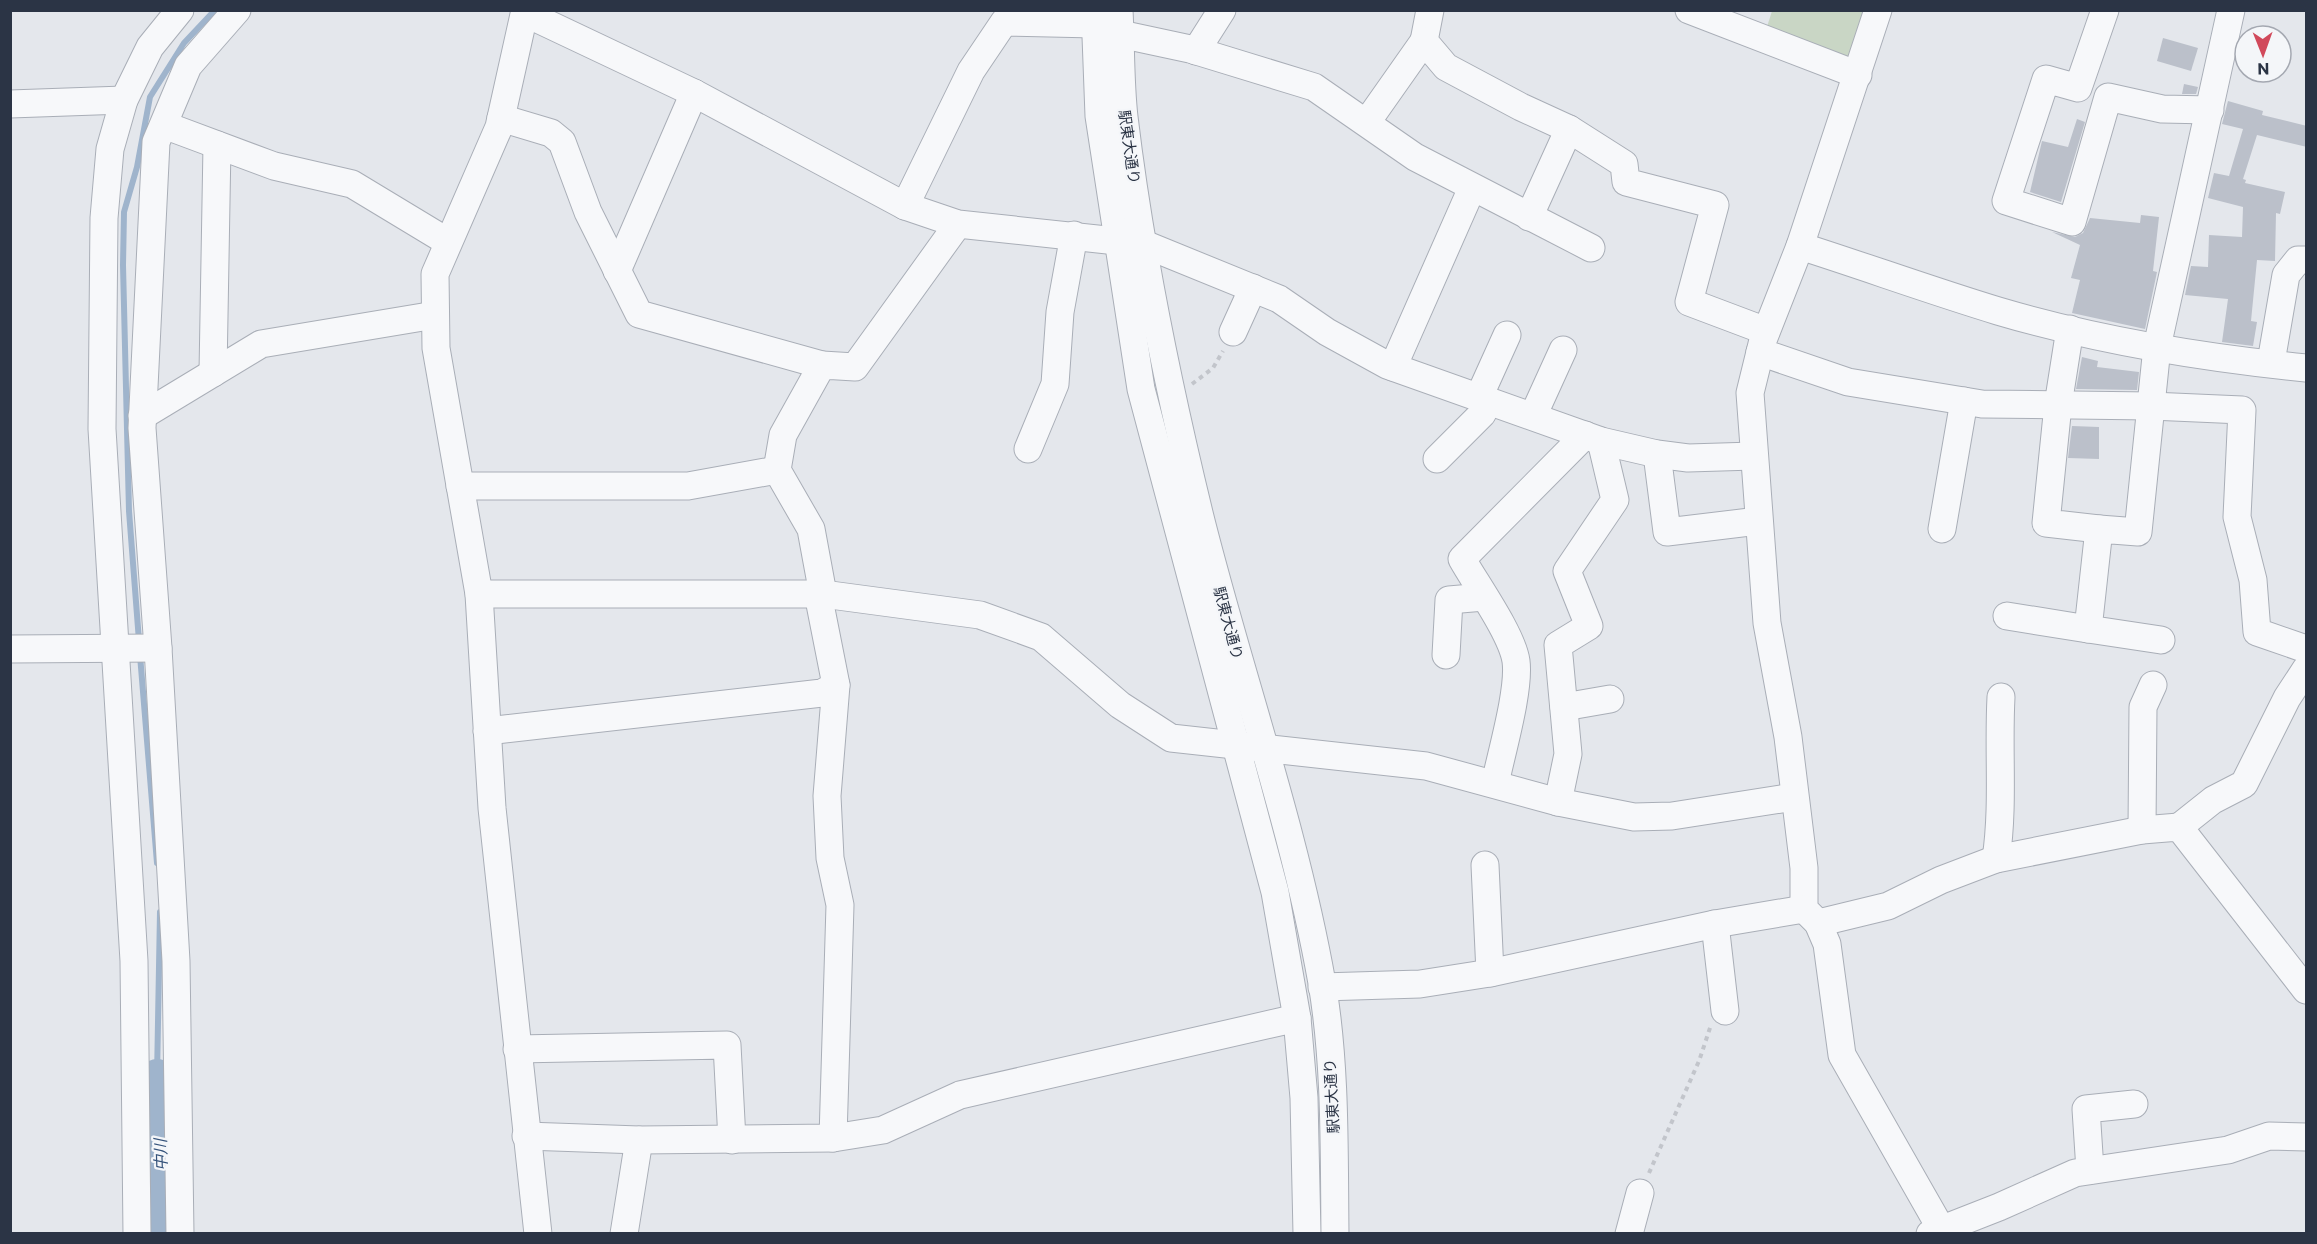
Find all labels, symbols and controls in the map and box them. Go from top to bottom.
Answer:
north arrow [2233,24,2293,84]
text: N [2257,60,2269,79]
street label: 駅東大通り [1116,109,1144,185]
street label: 駅東大通り [1211,584,1247,662]
street label: 駅東大通り [1320,1058,1342,1134]
water label: 中川 [150,1137,170,1171]

